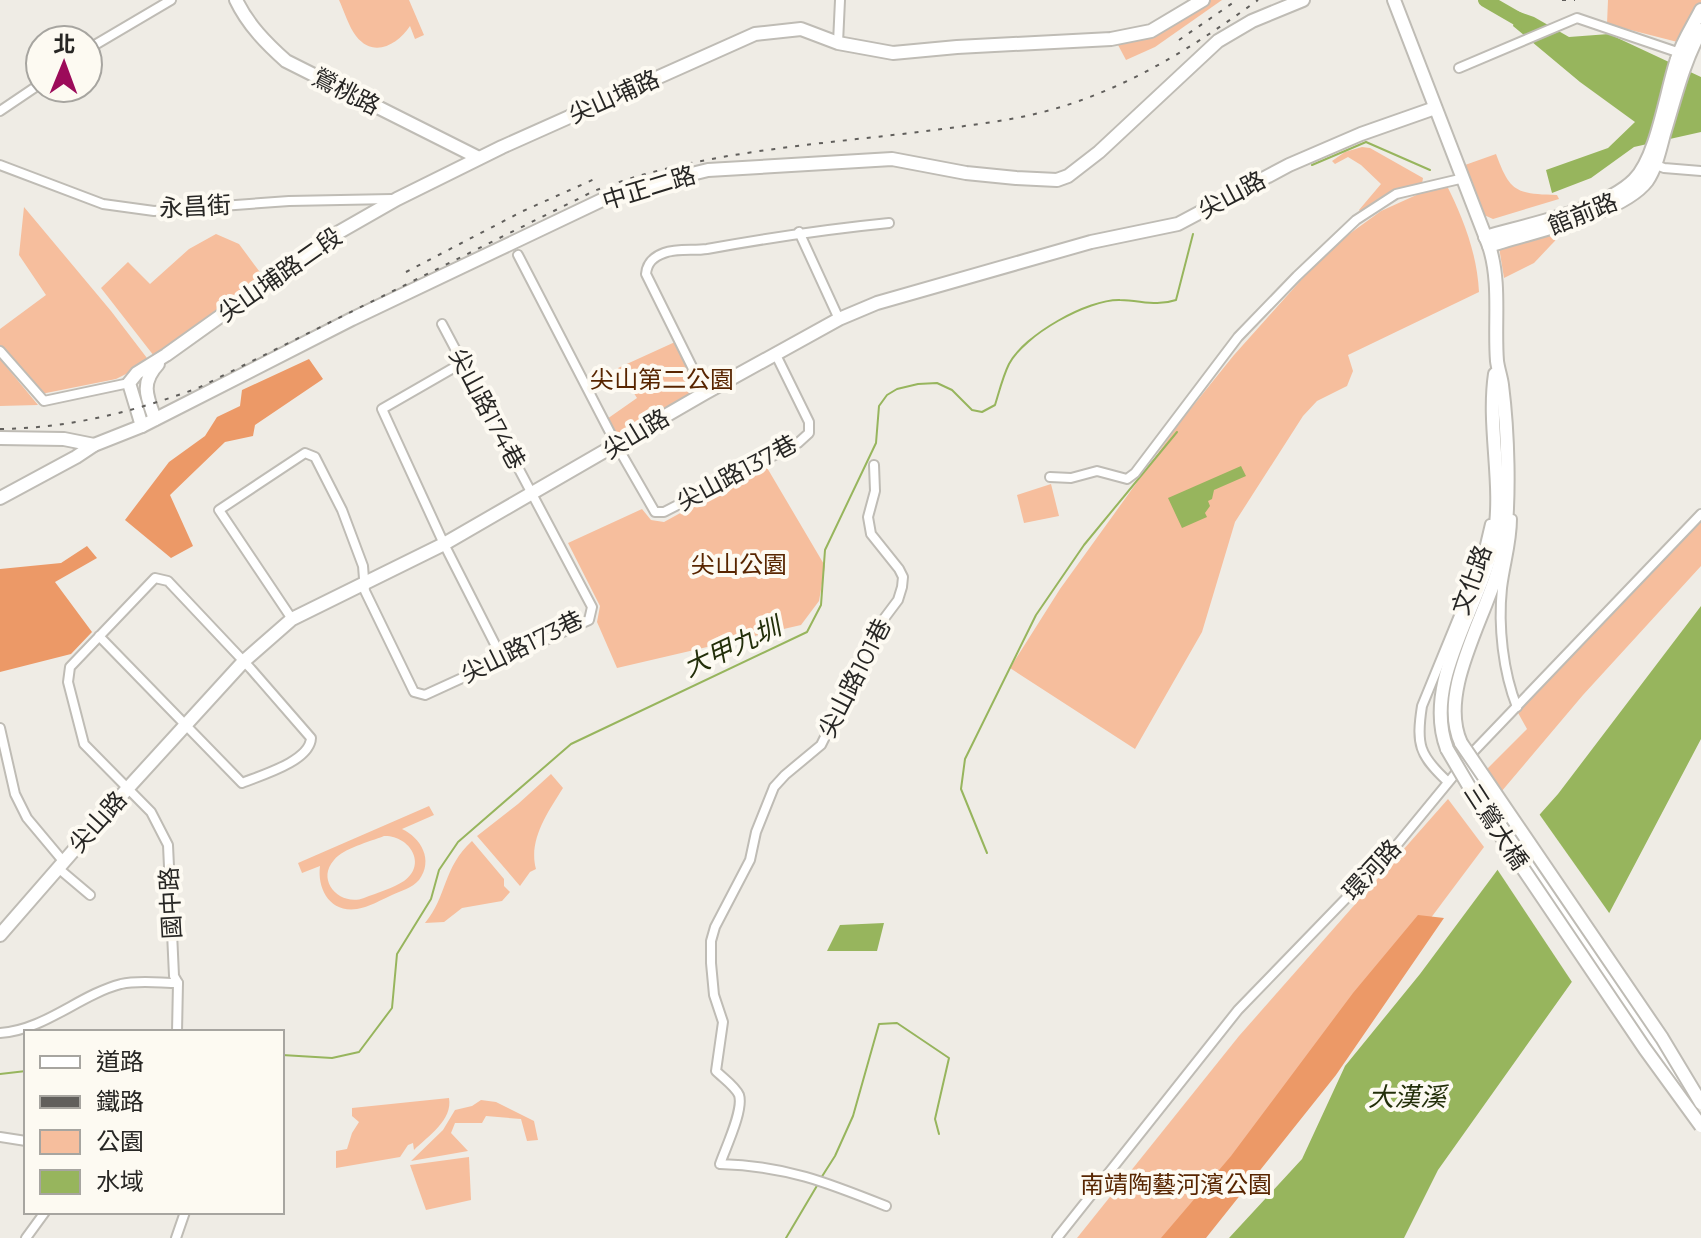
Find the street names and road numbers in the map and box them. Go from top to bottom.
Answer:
street label: 鶯桃路 [308,62,385,121]
street label: 尖山埔路 [564,64,664,129]
street label: 中正二路 [599,160,699,215]
street label: 尖山路 [1193,165,1270,224]
street label: 館前路 [1544,187,1622,240]
street label: 永昌街 [158,190,232,223]
street label: 尖山埔路二段 [212,221,347,328]
street label: 尖山路174巷 [443,343,531,474]
street label: 尖山路 [597,403,674,465]
street label: 尖山路137巷 [672,429,802,516]
street label: 文化路 [1446,541,1497,619]
street label: 尖山路173巷 [456,605,588,689]
street label: 尖山路101巷 [812,614,897,742]
street label: 三鶯大橋 [1458,779,1535,875]
street label: 尖山路 [63,785,132,858]
street label: 環河路 [1336,833,1407,906]
street label: 國中路 [154,866,187,940]

